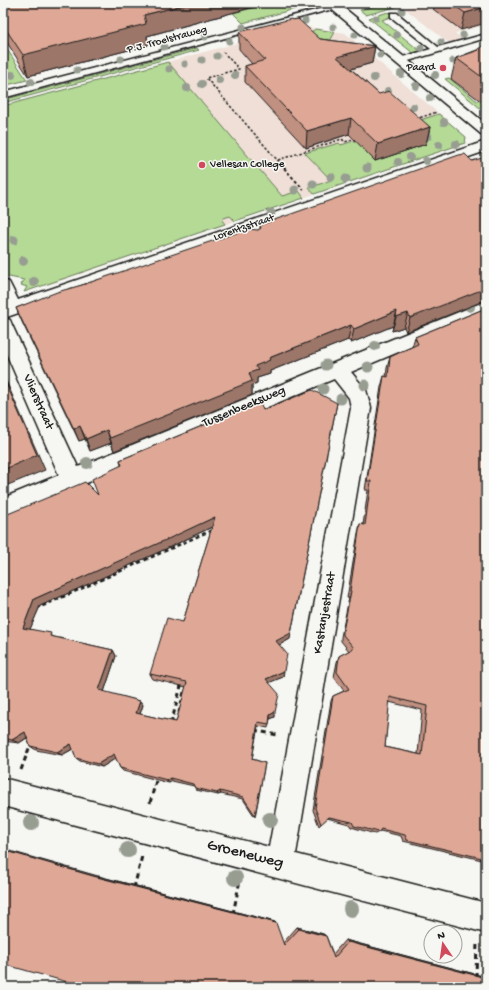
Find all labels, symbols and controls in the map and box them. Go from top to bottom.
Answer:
street label: P.J. Troelstraweg [125,24,208,57]
place label: Paard [405,62,437,74]
marker: Paard [438,63,448,73]
place label: Vellesan College [209,159,285,171]
marker: Vellesan College [197,160,207,170]
street label: Lorentzstraat [212,212,277,244]
street label: Vlierstraat [19,371,57,433]
street label: Tussenbeeksweg [199,383,288,432]
street label: Kastanjestraat [310,569,340,655]
street label: Groeneweg [205,836,285,874]
north arrow [423,924,463,964]
text: N [436,930,446,943]

